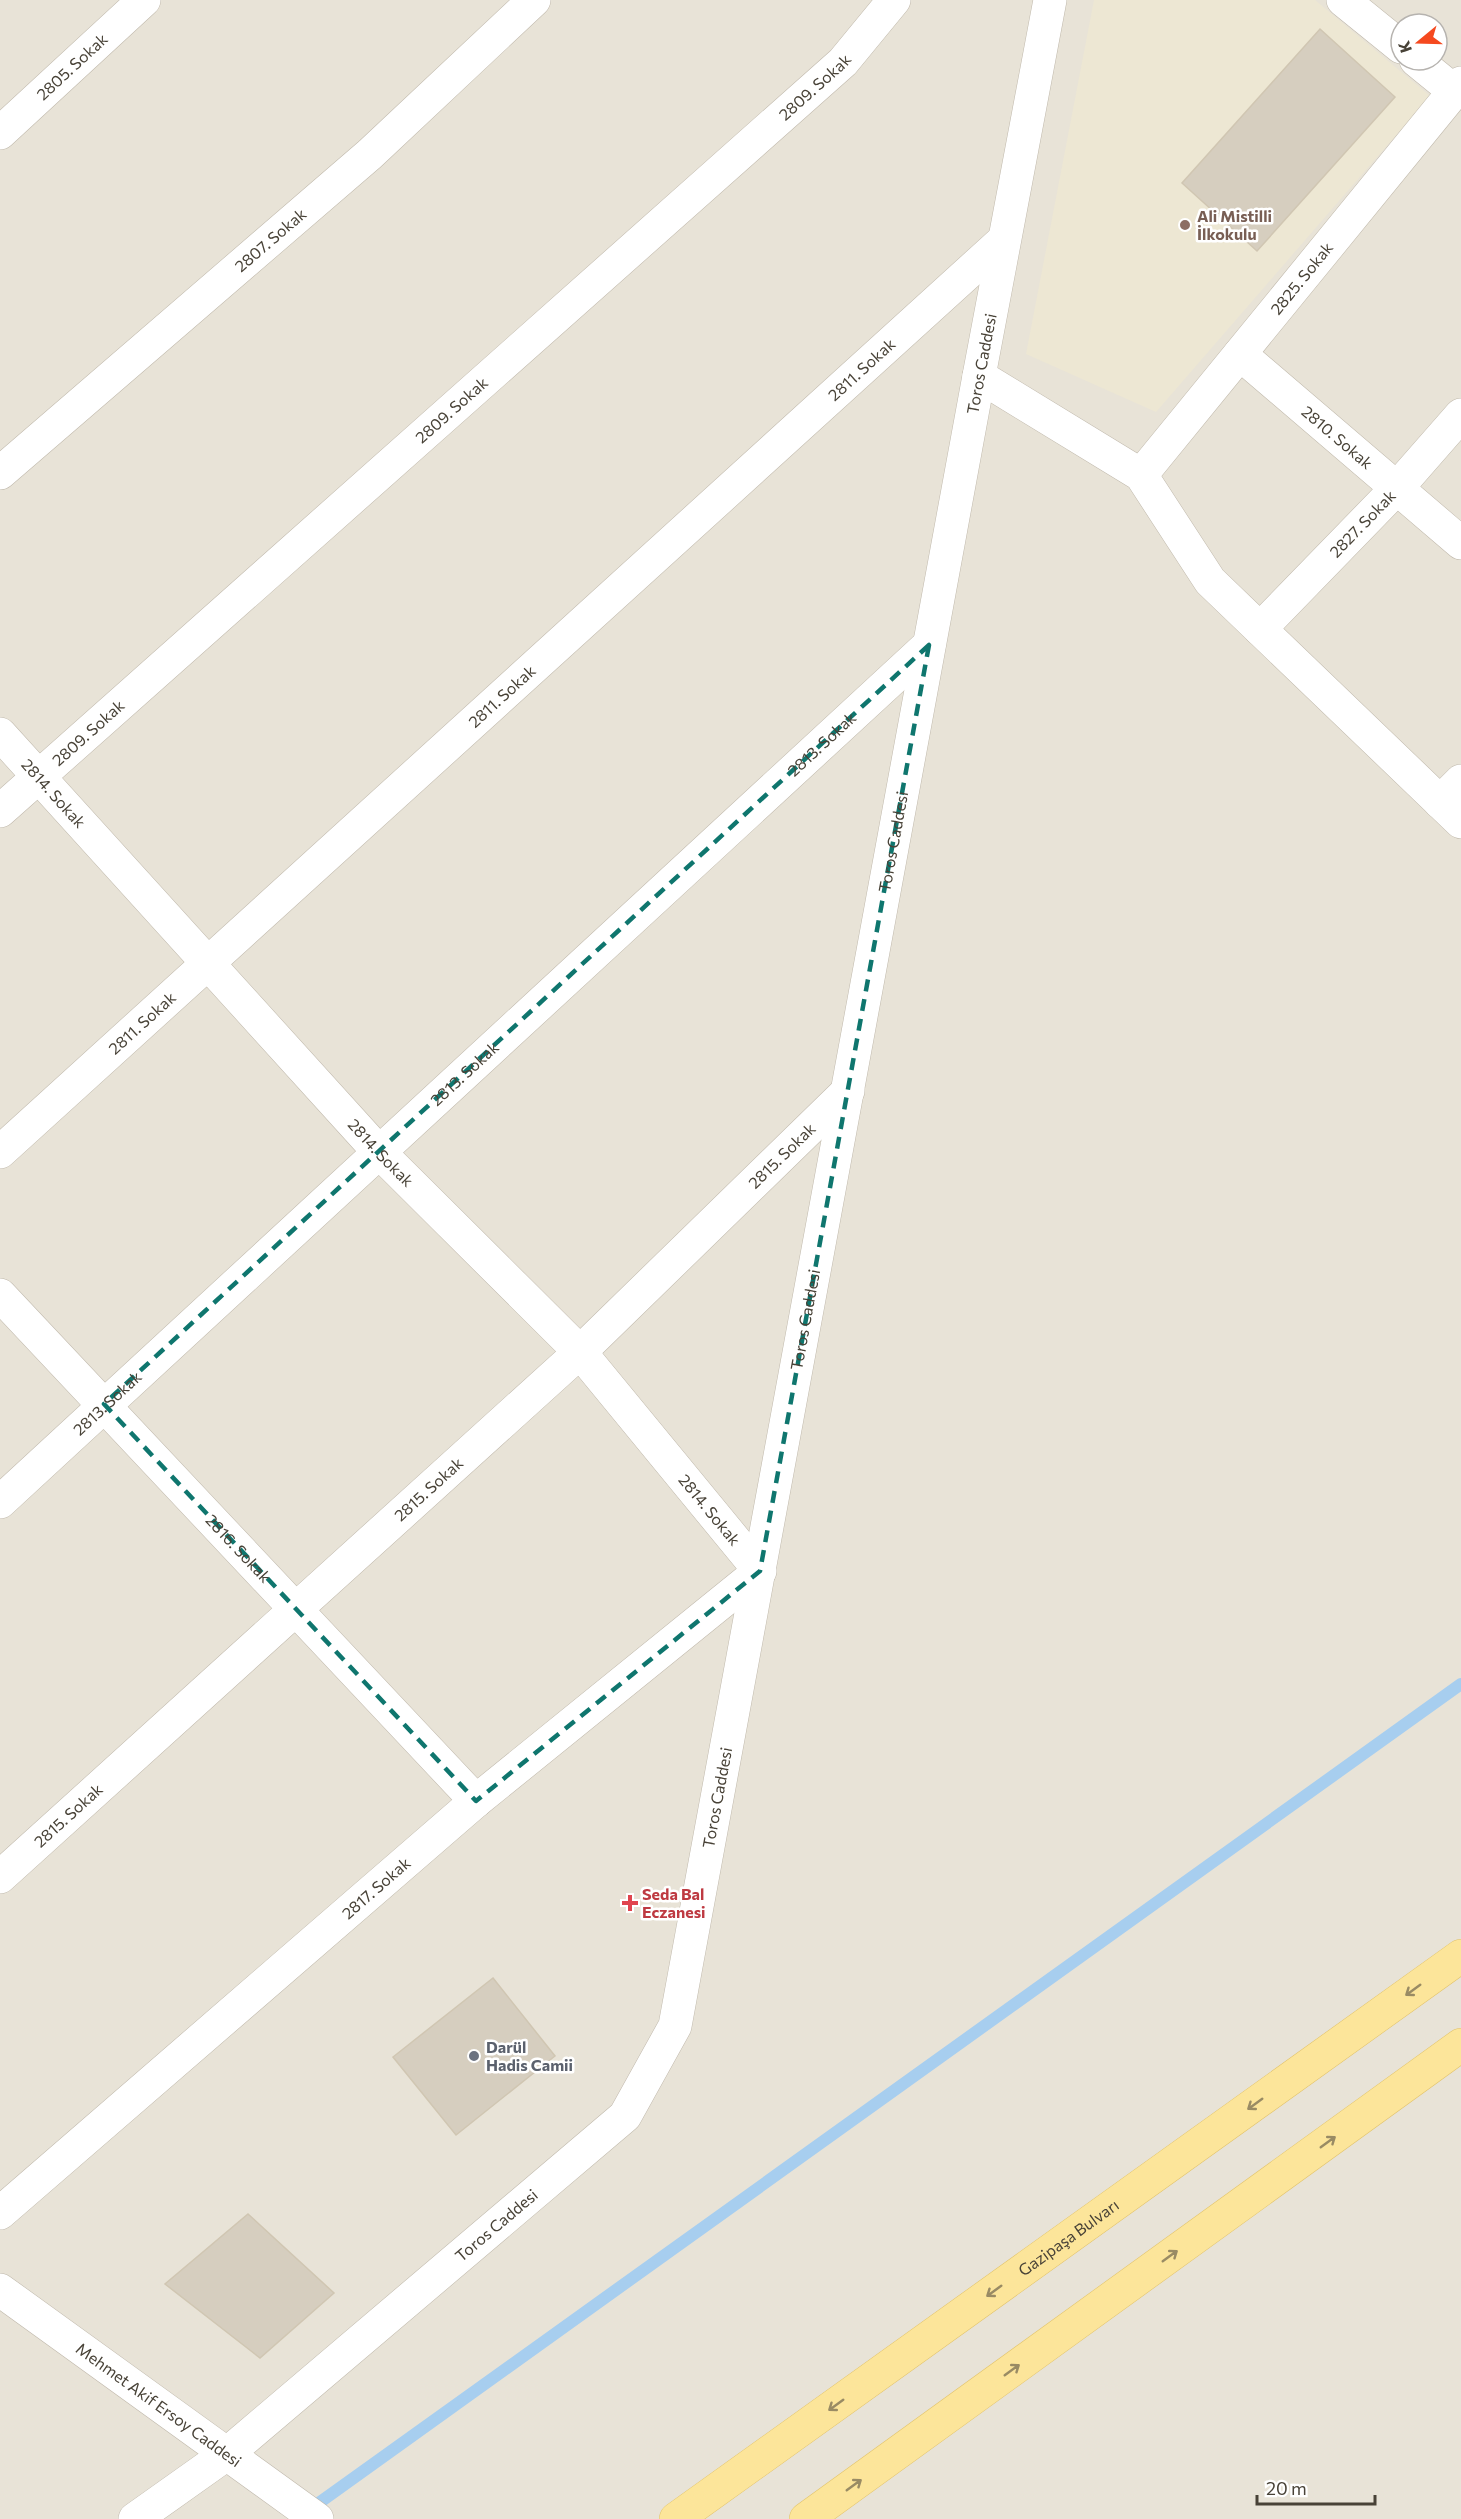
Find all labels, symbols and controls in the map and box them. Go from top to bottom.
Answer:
north arrow [1389,12,1449,72]
street label: 2805. Sokak [32,29,111,103]
text: K [1394,39,1415,55]
street label: 2809. Sokak [775,50,855,124]
street label: 2807. Sokak [231,203,310,275]
place label: Ali Mistilli İlkokulu [1197,206,1272,243]
marker: Ali Mistilli İlkokulu [1178,218,1192,232]
street label: 2825. Sokak [1266,238,1337,318]
street label: Toros Caddesi [962,312,1000,416]
street label: 2811. Sokak [824,334,899,404]
street label: 2809. Sokak [411,372,491,446]
street label: 2810. Sokak [1298,401,1377,473]
street label: 2827. Sokak [1325,485,1399,561]
street label: 2811. Sokak [464,660,539,731]
street label: 2809. Sokak [48,695,128,769]
street label: 2813. Sokak [783,707,860,780]
street label: 2814. Sokak [18,755,90,832]
street label: Toros Caddesi [874,790,911,894]
street label: 2811. Sokak [104,987,179,1058]
street label: 2813. Sokak [426,1037,502,1109]
street label: 2814. Sokak [344,1115,418,1190]
street label: 2815. Sokak [744,1118,819,1192]
street label: Toros Caddesi [786,1268,823,1372]
street label: 2813. Sokak [69,1366,145,1439]
street label: 2815. Sokak [390,1453,467,1525]
street label: 2814. Sokak [675,1470,745,1549]
street label: 2816. Sokak [202,1510,276,1586]
street label: Toros Caddesi [698,1746,735,1849]
street label: 2815. Sokak [30,1779,106,1851]
street label: 2817. Sokak [338,1853,414,1922]
place label: Seda Bal Eczanesi [642,1884,706,1921]
marker: Seda Bal Eczanesi [623,1896,637,1910]
one-way arrow [1406,1984,1422,1997]
place label: Darül Hadis Camii [486,2037,573,2074]
marker: Darül Hadis Camii [467,2049,481,2063]
one-way arrow [1247,2098,1263,2110]
one-way arrow [1319,2135,1335,2148]
street label: Toros Caddesi [451,2185,541,2265]
street label: Gazipaşa Bulvarı [1014,2195,1122,2280]
one-way arrow [1161,2250,1177,2262]
one-way arrow [986,2285,1003,2297]
street label: Mehmet Akif Ersoy Caddesi [73,2338,246,2470]
one-way arrow [1003,2364,1019,2377]
one-way arrow [828,2398,844,2411]
scale bar [1257,2468,1376,2506]
text: 20 m [1266,2477,1307,2499]
one-way arrow [845,2479,861,2491]

